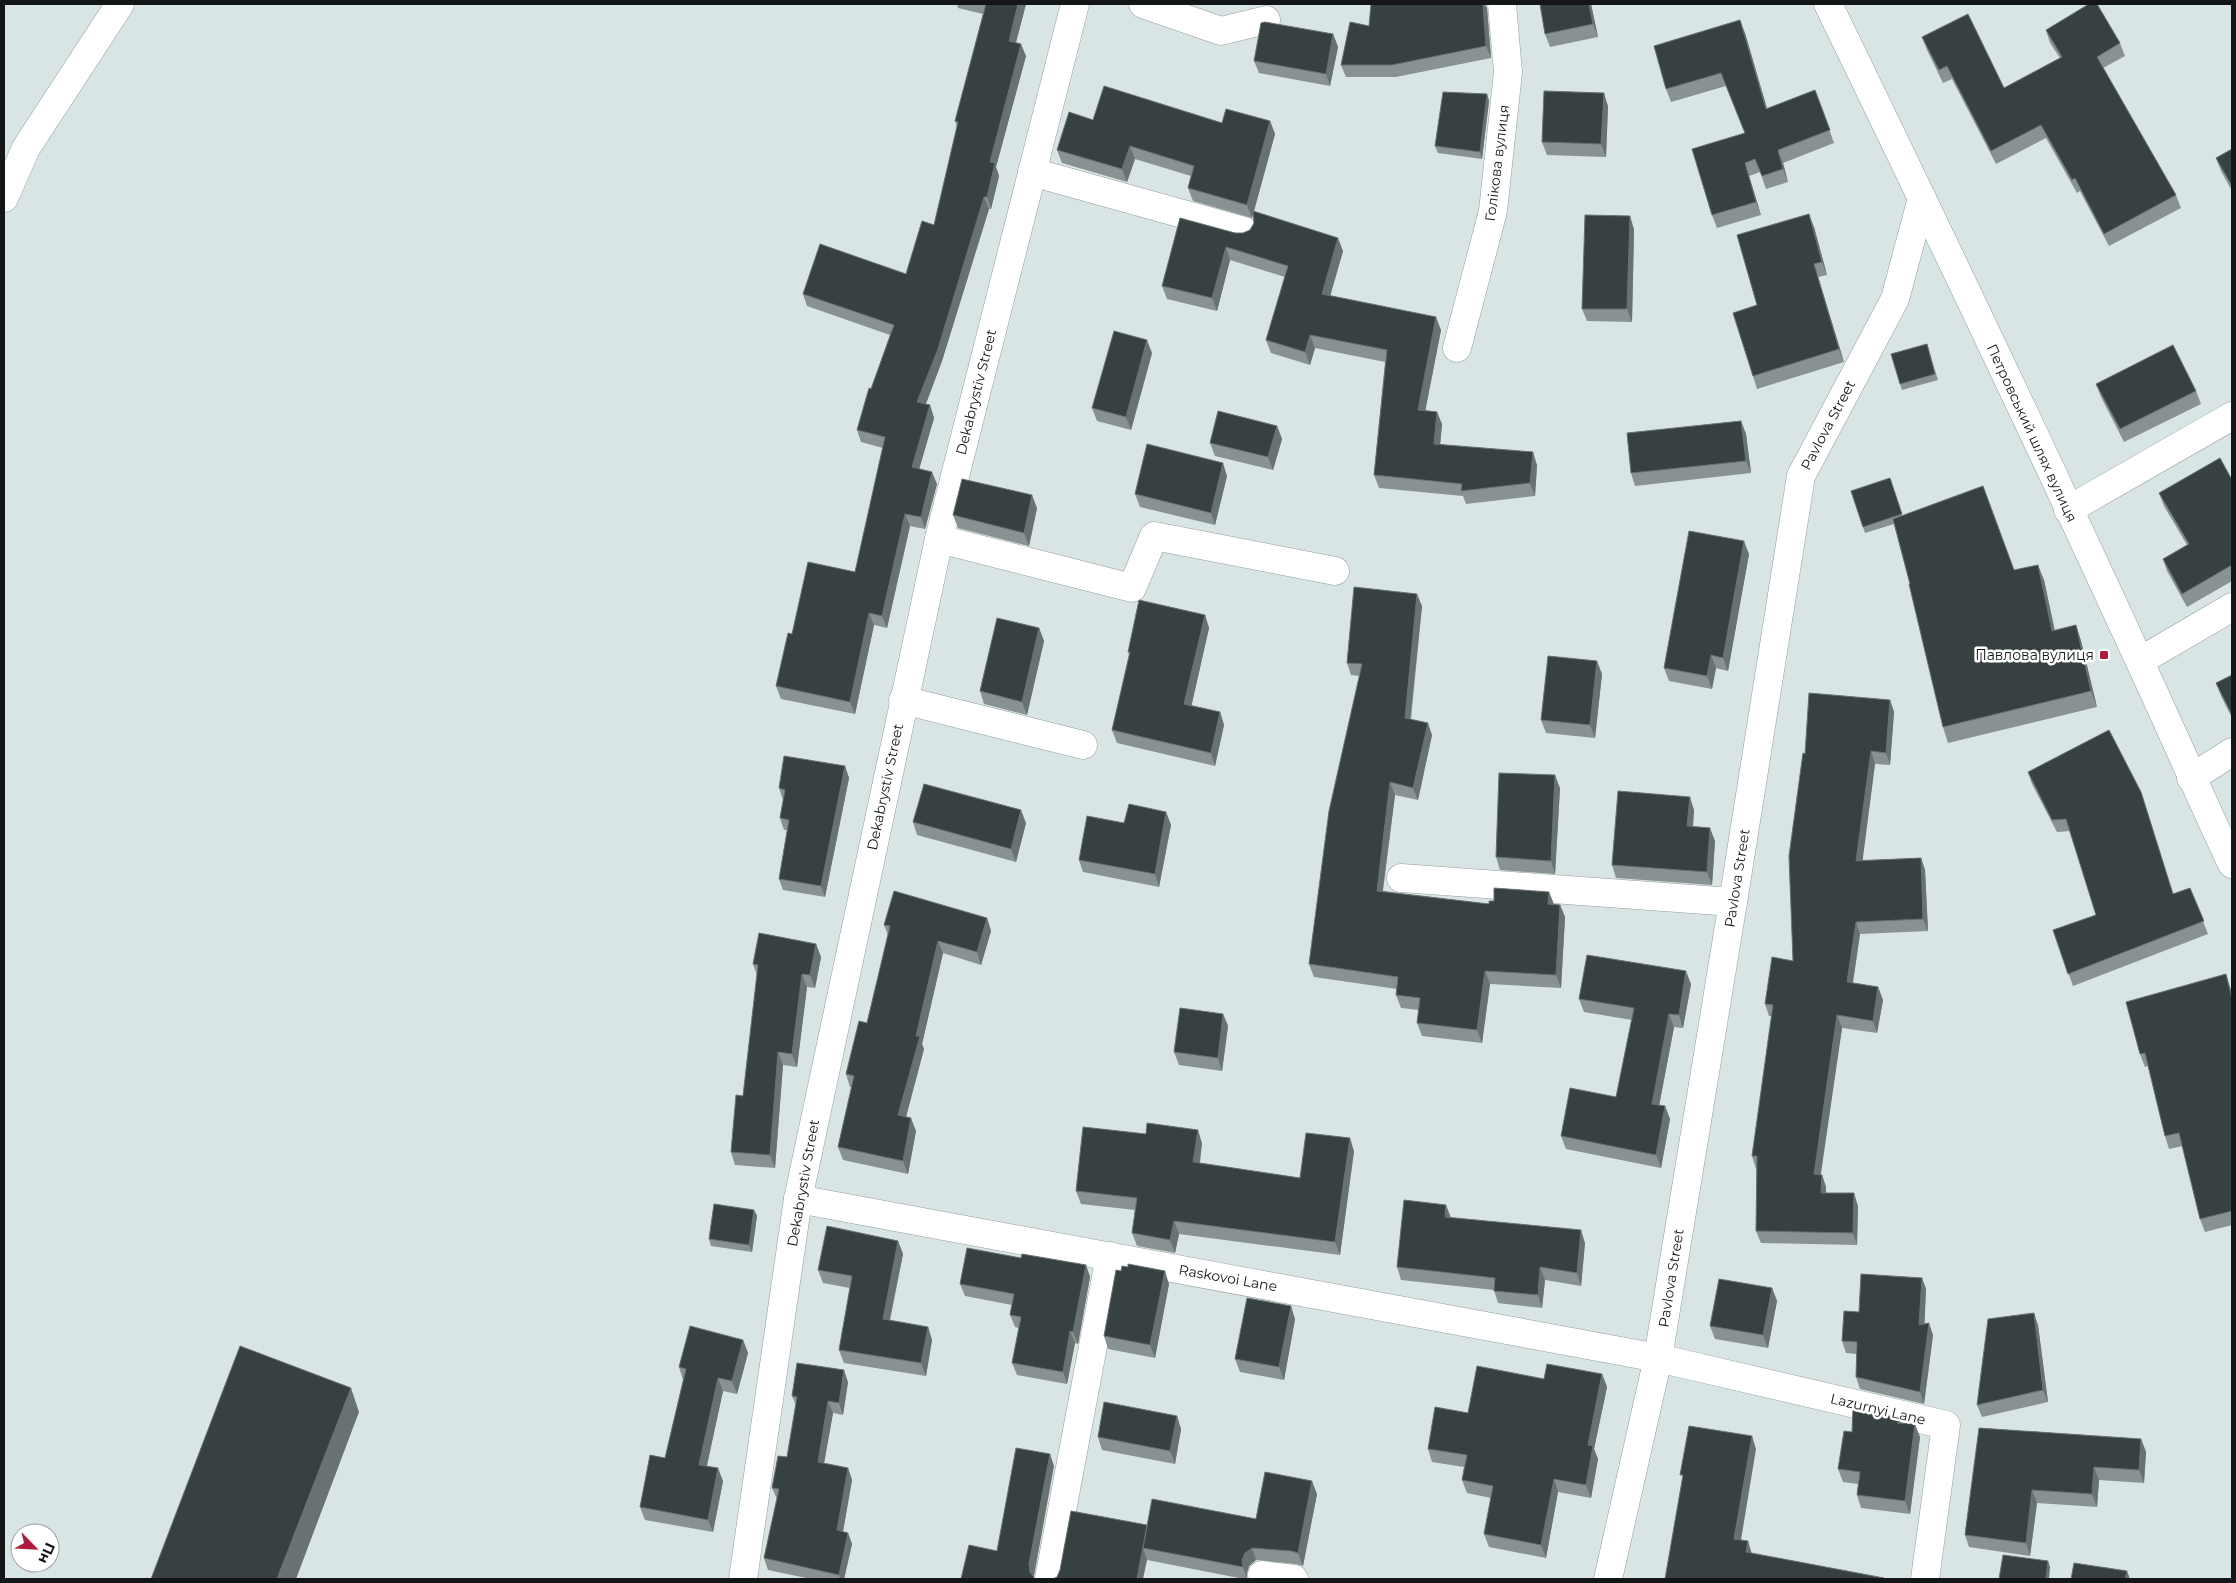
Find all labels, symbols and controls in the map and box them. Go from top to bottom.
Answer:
street label: Голікова вулиця [1481,104,1513,222]
street label: Dekabrystiv Street [952,327,1000,457]
street label: Петровський шлях вулиця [1983,341,2081,525]
street label: Pavlova Street [1797,377,1859,473]
place label: Павлова вулиця [1975,646,2094,664]
marker: Павлова вулиця [2098,649,2110,661]
street label: Dekabrystiv Street [863,722,907,852]
street label: Pavlova Street [1720,827,1754,929]
street label: Dekabrystiv Street [783,1118,823,1248]
street label: Pavlova Street [1654,1227,1688,1329]
street label: Raskovoi Lane [1177,1260,1279,1296]
street label: Lazurnyi Lane [1829,1389,1927,1429]
north arrow [10,1523,60,1573]
text: Пн [34,1540,59,1567]

